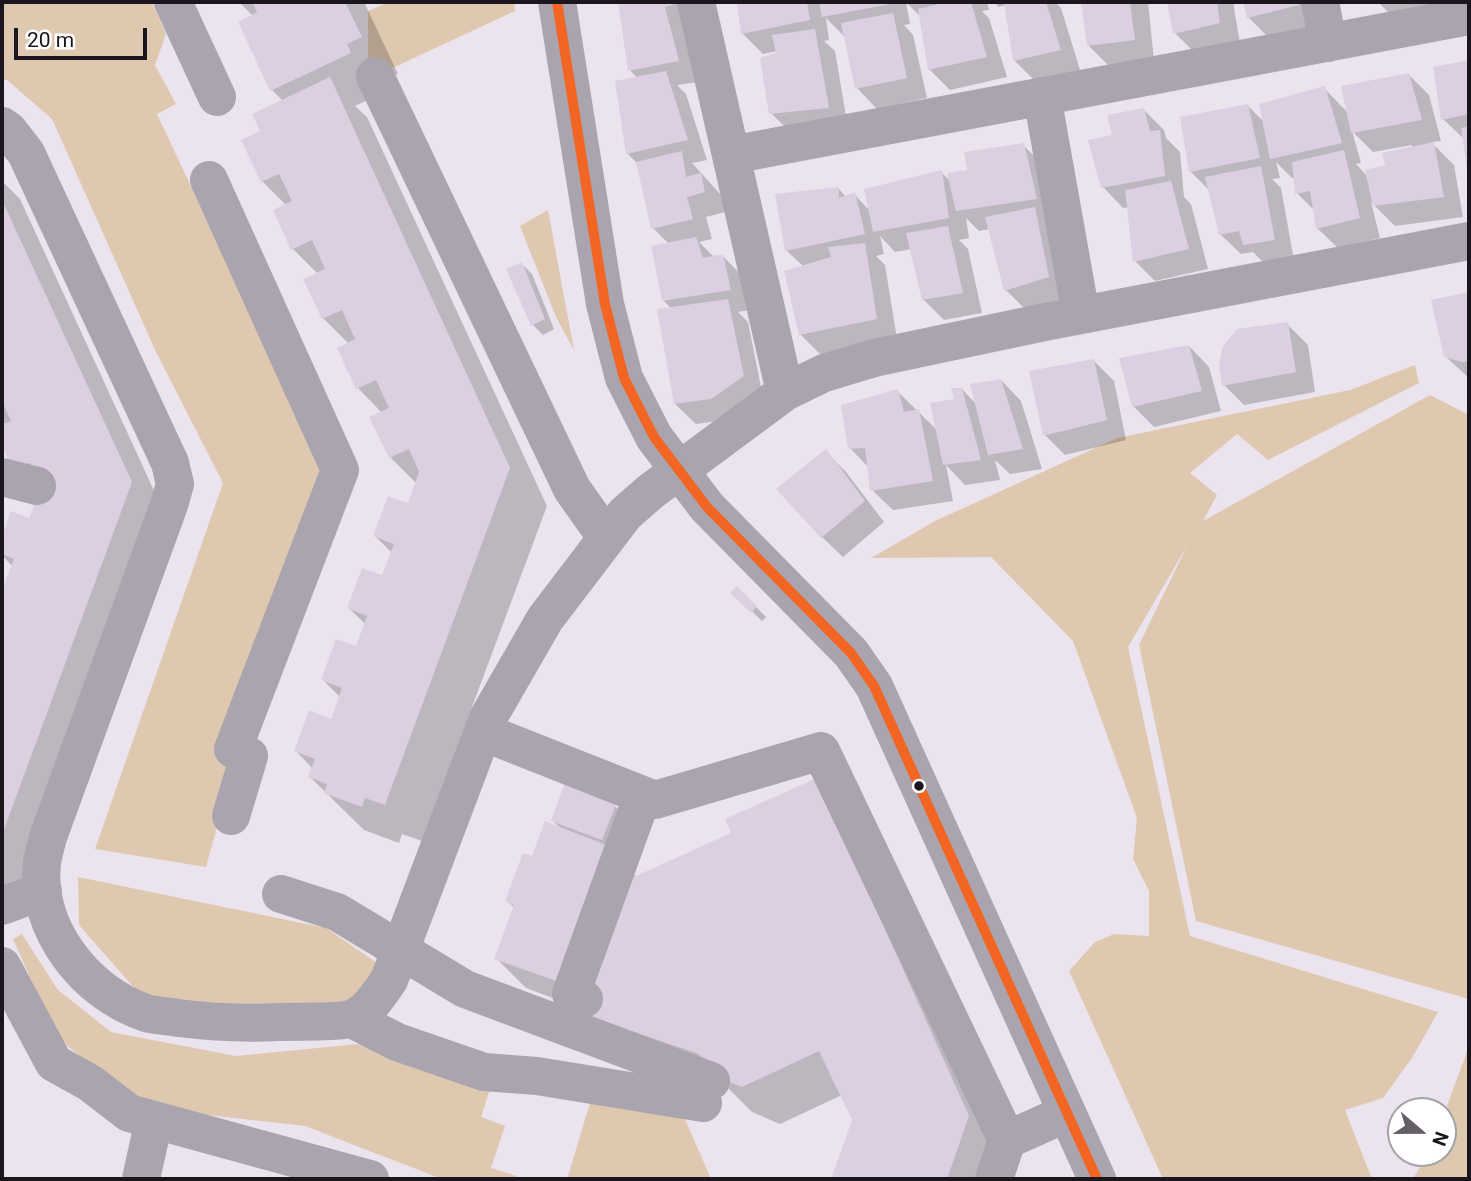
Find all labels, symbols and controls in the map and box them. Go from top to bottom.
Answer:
scale bar [18,14,150,58]
text: 20 m [27,28,74,52]
unlabelled marker [912,779,926,793]
north arrow [1387,1097,1457,1167]
text: N [1427,1128,1453,1149]

